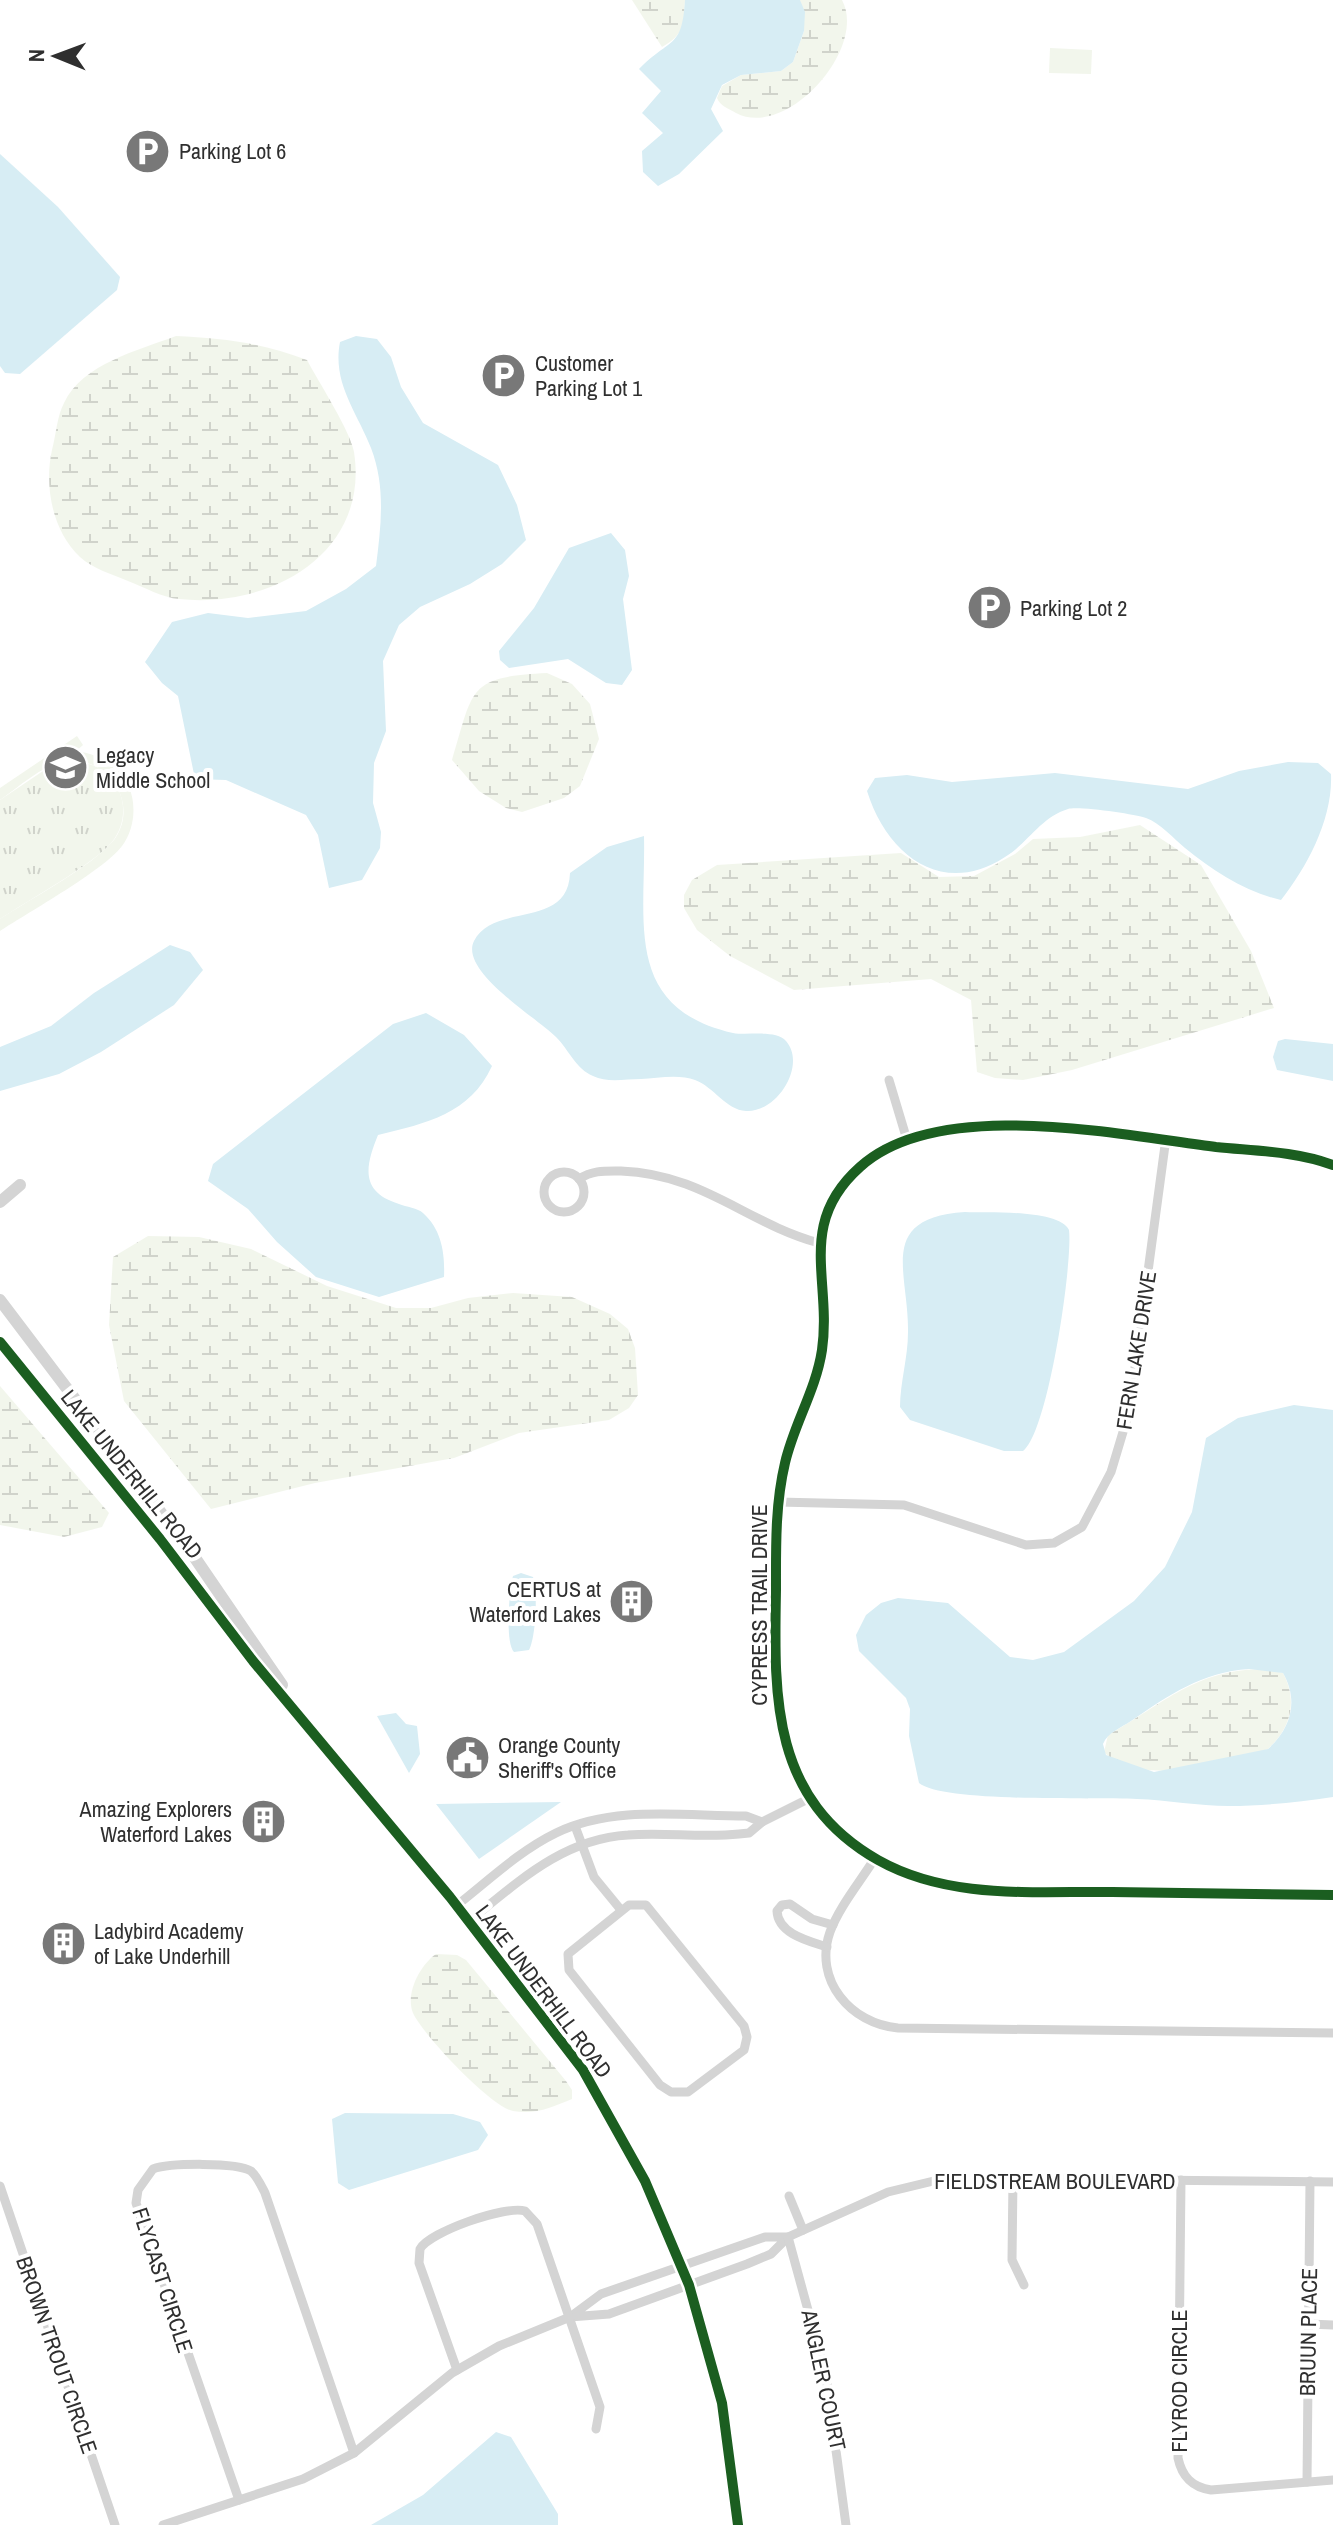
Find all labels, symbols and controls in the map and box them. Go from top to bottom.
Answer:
north arrow [16,16,96,96]
text: N [21,49,51,62]
parking icon: Parking Lot 6 [124,127,172,175]
place label: Parking Lot 6 [179,136,286,166]
place label: Customer Parking Lot 1 [535,348,642,403]
parking icon: Customer Parking Lot 1 [480,352,528,400]
parking icon: Parking Lot 2 [965,584,1013,632]
place label: Parking Lot 2 [1020,593,1127,623]
place label: Legacy Middle School [96,740,210,795]
school or university icon: Legacy Middle School [41,744,89,792]
street label: FERN LAKE DRIVE [1109,1268,1163,1432]
street label: LAKE UNDERHILL ROAD [54,1383,210,1565]
street label: CYPRESS TRAIL DRIVE [744,1504,774,1706]
place label: CERTUS at Waterford Lakes [469,1574,601,1629]
building icon: CERTUS at Waterford Lakes [608,1578,656,1626]
place label: Orange County Sheriff's Office [498,1730,620,1785]
public building icon: Orange County Sheriff's Office [443,1734,491,1782]
place label: Amazing Explorers Waterford Lakes [79,1794,232,1849]
building icon: Amazing Explorers Waterford Lakes [239,1798,287,1846]
street label: LAKE UNDERHILL ROAD [469,1898,619,2084]
place label: Ladybird Academy of Lake Underhill [94,1916,243,1971]
building icon: Ladybird Academy of Lake Underhill [39,1920,87,1968]
street label: FIELDSTREAM BOULEVARD [934,2166,1176,2196]
street label: FLYCAST CIRCLE [125,2204,201,2356]
street label: BROWN TROUT CIRCLE [9,2252,105,2458]
street label: BRUUN PLACE [1292,2268,1324,2396]
street label: ANGLER COURT [794,2306,854,2453]
street label: FLYROD CIRCLE [1164,2309,1194,2453]

